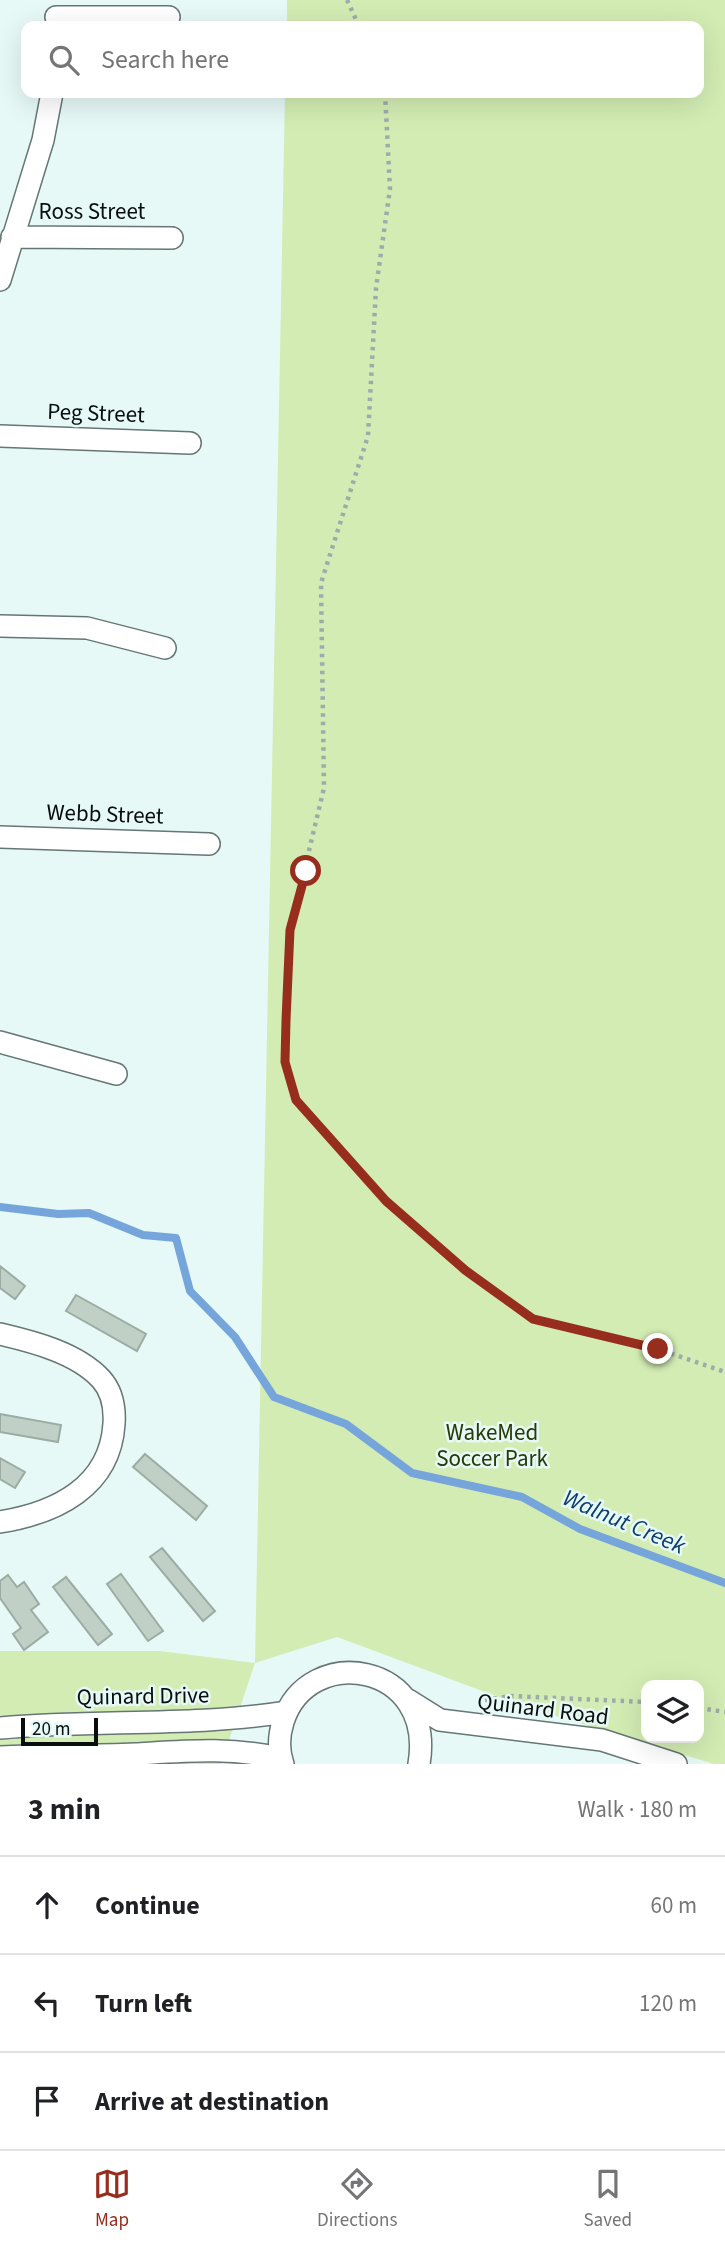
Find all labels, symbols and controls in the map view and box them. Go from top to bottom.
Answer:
search box [21,21,704,98]
icon: search [45,41,83,79]
text: Search here [101,41,229,78]
street label: Ross Street [39,195,146,228]
street label: Peg Street [47,395,146,431]
street label: Webb Street [46,795,164,833]
route start [290,855,321,886]
route end [642,1333,673,1364]
park label: WakeMed Soccer Park [436,1416,548,1475]
water label: Walnut Creek [557,1480,691,1564]
street label: Quinard Drive [76,1678,210,1714]
map controls [641,1680,704,1743]
button: layers [641,1680,704,1743]
street label: Quinard Road [475,1685,611,1733]
scale bar [21,1715,98,1747]
text: 20 m [32,1716,70,1743]
text: 3 min [28,1788,101,1831]
text: Walk · 180 m [578,1793,697,1826]
icon: ahead [28,1886,66,1924]
text: Continue [95,1887,200,1924]
text: 60 m [650,1889,697,1922]
icon: left [28,1984,66,2022]
text: Turn left [95,1985,192,2022]
text: 120 m [639,1987,697,2020]
icon: arrive [28,2082,66,2120]
text: Arrive at destination [95,2083,329,2120]
tab: Map [93,2165,131,2234]
tab: Directions [317,2165,397,2234]
tab: Saved [583,2165,632,2234]

